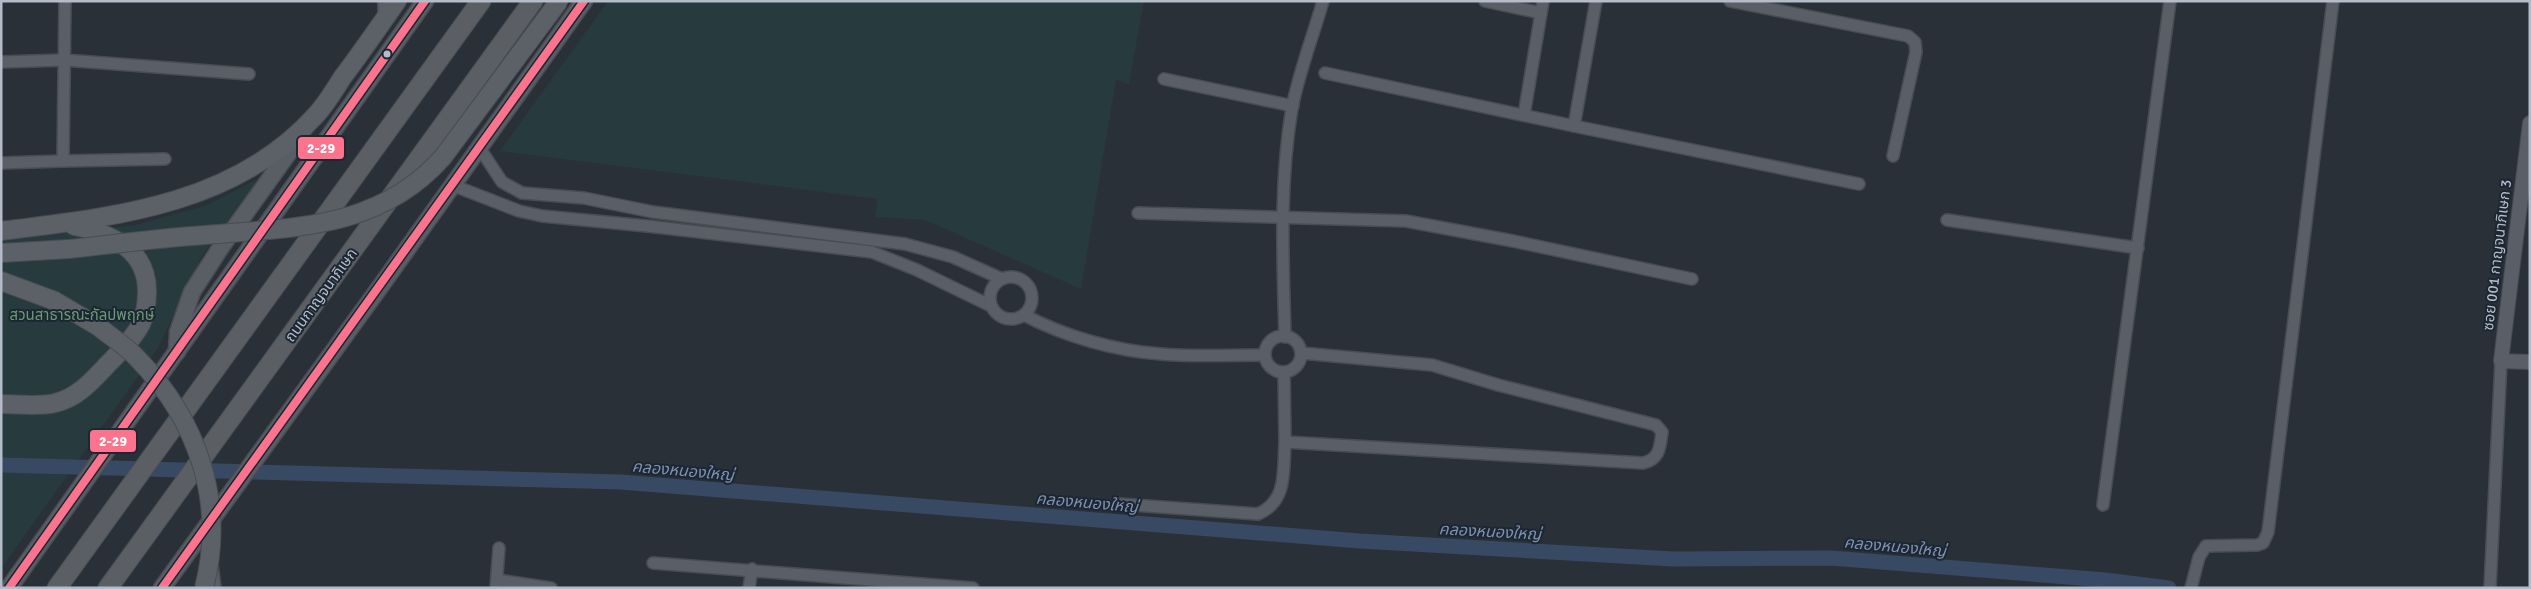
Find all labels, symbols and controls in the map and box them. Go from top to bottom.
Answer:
unlabelled marker [382,49,392,59]
line badge: 2-29 [297,136,345,160]
text: 2-29 [307,140,335,157]
street label: ซอย 001 กาญจนาภิเษก 3 [2479,178,2515,332]
street label: ถนนกาญจนาภิเษก [281,245,361,345]
park label: สวนสาธารณะกัลปพฤกษ์ [10,306,155,324]
line badge: 2-29 [89,429,137,453]
text: 2-29 [99,433,127,450]
water label: คลองหนองใหญ่ [631,457,737,486]
water label: คลองหนองใหญ่ [1035,489,1141,518]
water label: คลองหนองใหญ่ [1438,519,1544,545]
water label: คลองหนองใหญ่ [1843,533,1949,562]

